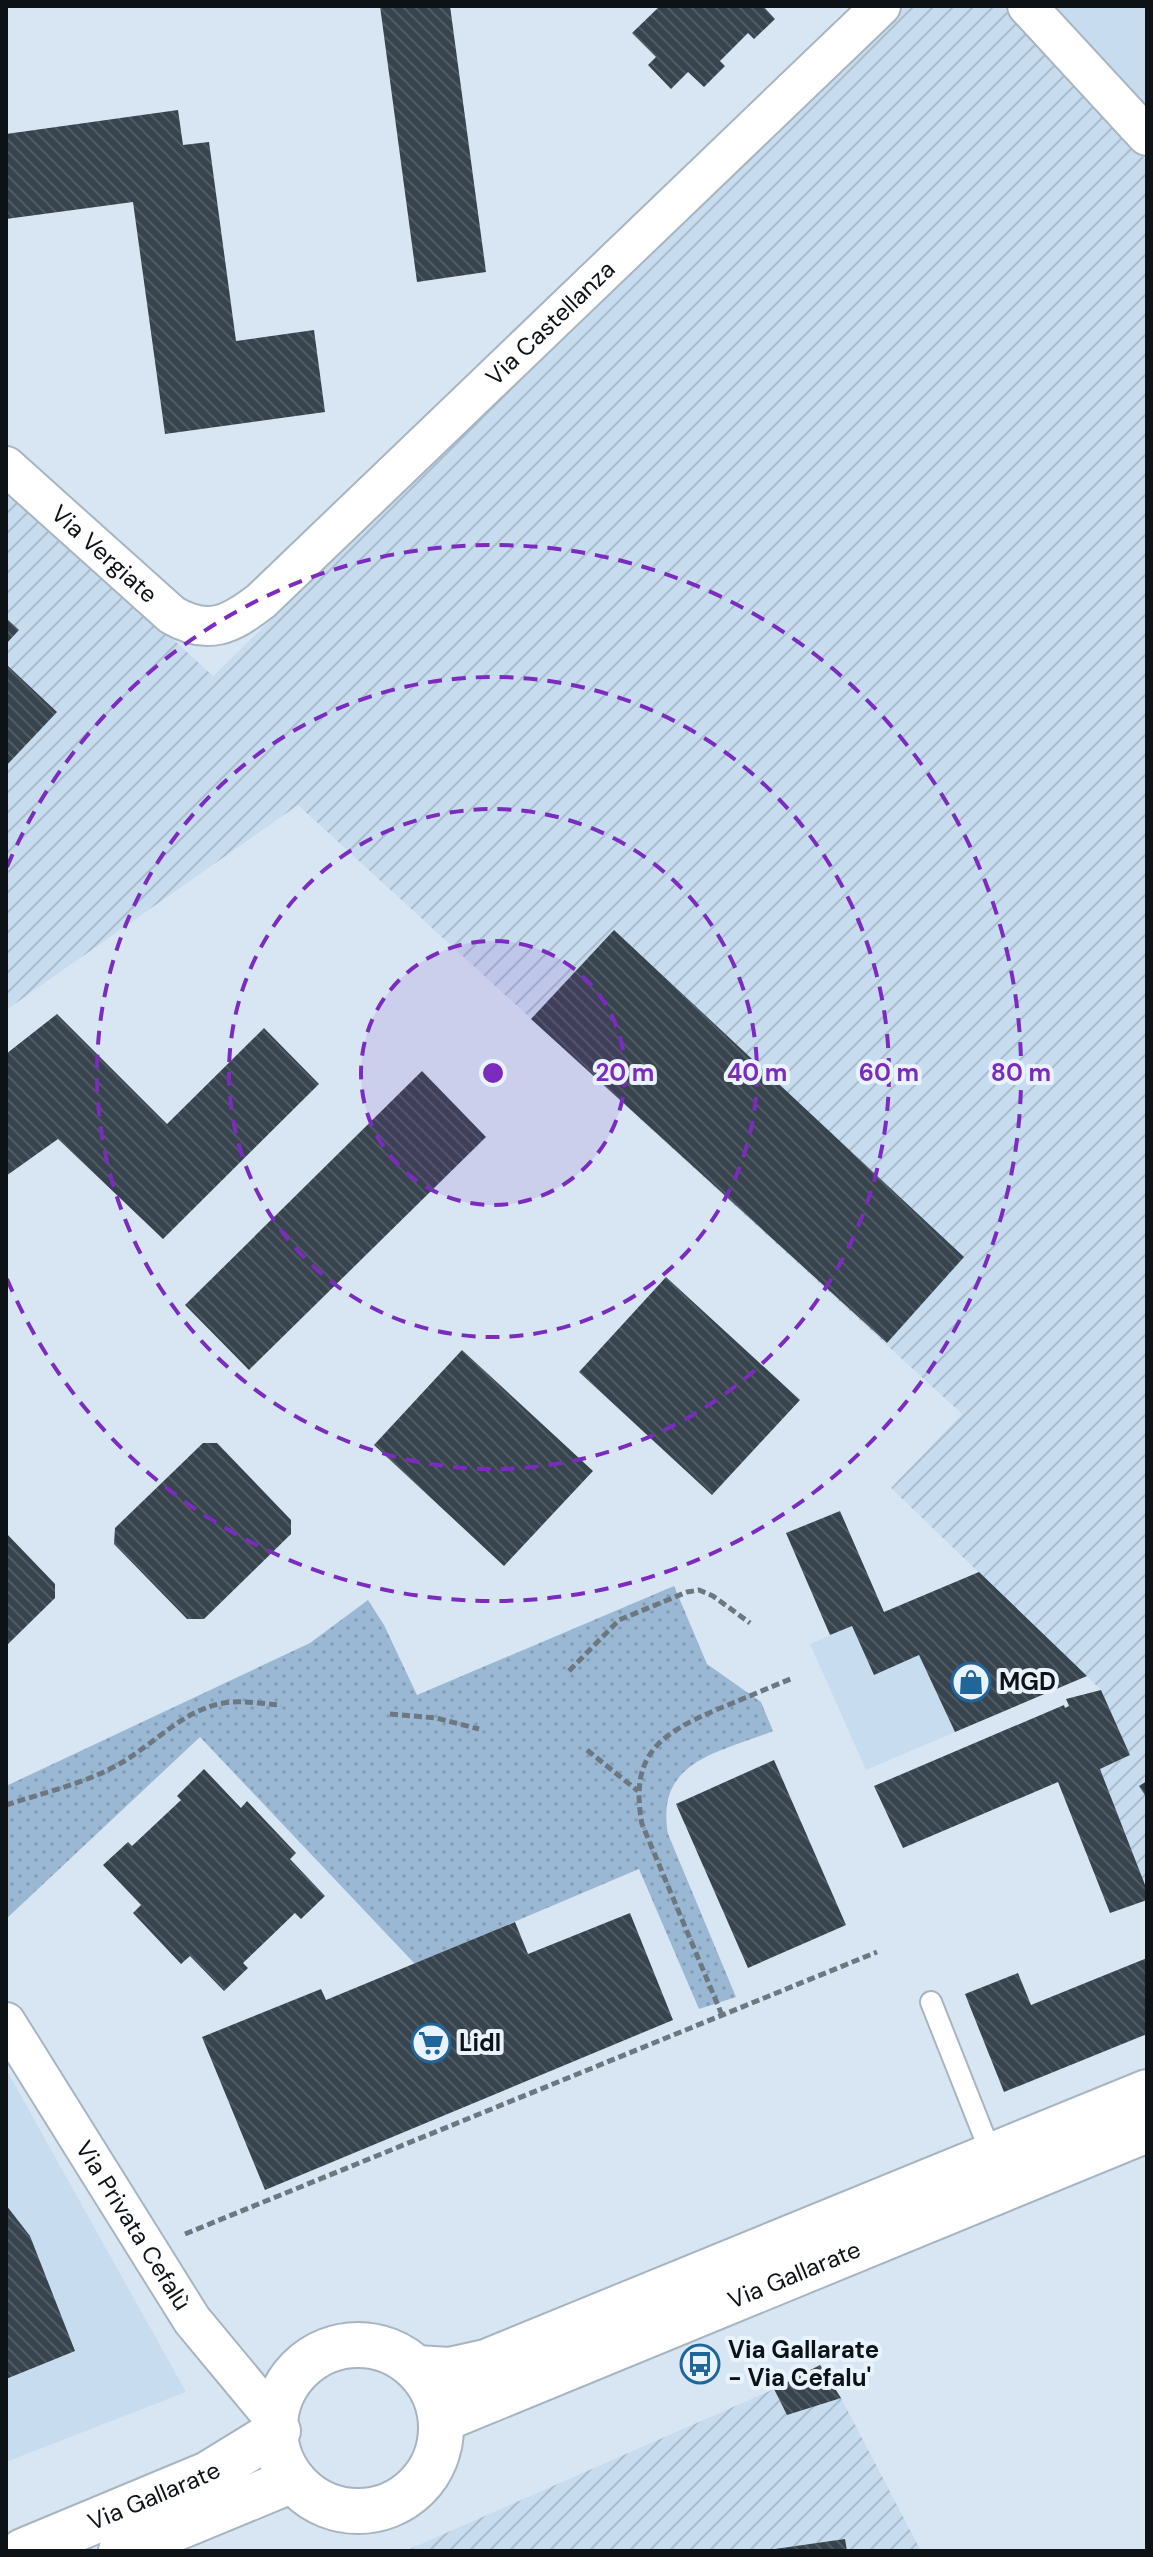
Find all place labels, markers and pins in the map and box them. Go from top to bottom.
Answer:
centre of rings [479,1059,507,1087]
shop icon: MGD [950,1661,992,1703]
place label: MGD [999,1666,1056,1697]
supermarket icon: Lidl [410,2022,452,2064]
place label: Lidl [459,2027,501,2058]
place label: Via Gallarate - Via Cefalu' [728,2334,879,2393]
bus stop icon: Via Gallarate - Via Cefalu' [679,2343,721,2385]

